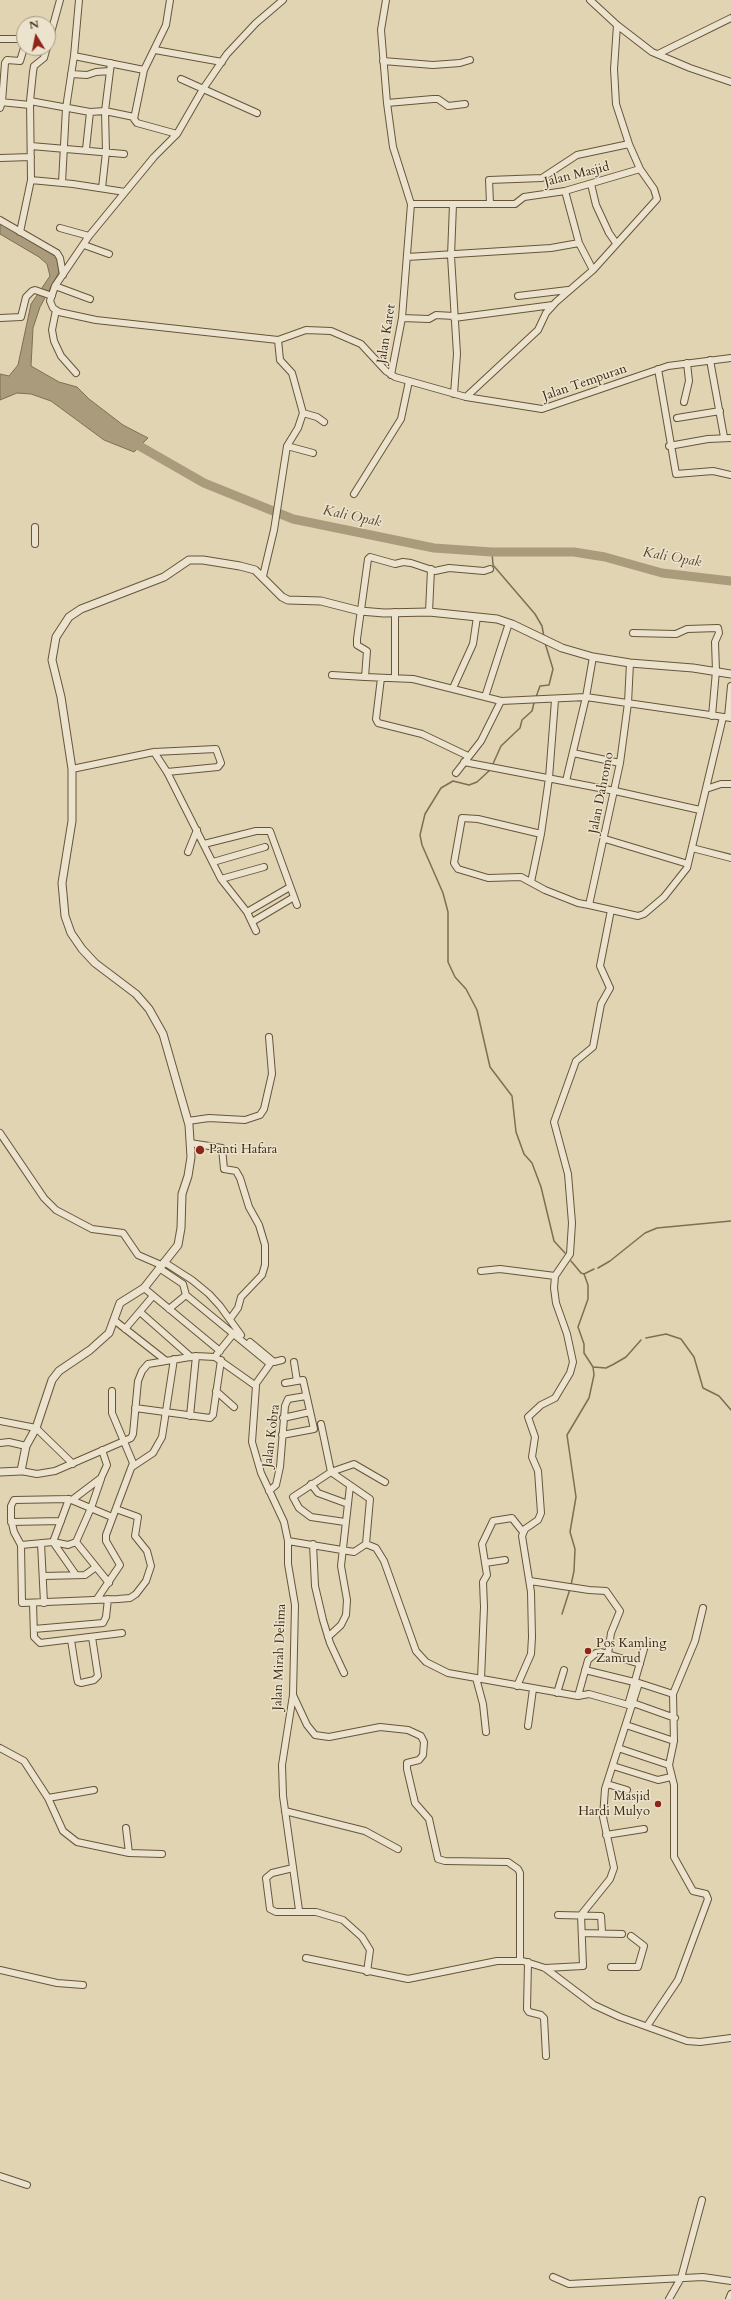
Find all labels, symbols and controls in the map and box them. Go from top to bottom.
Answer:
north arrow [16,16,56,56]
text: N [28,16,40,33]
street label: Jalan Masjid [543,159,611,191]
street label: Jalan Karet [375,303,399,365]
street label: Jalan Tempuran [541,361,629,405]
water label: Kali Opak [321,503,383,531]
water label: Kali Opak [641,545,703,571]
street label: Jalan Dahromo [586,751,618,835]
place label: Panti Hafara [209,1142,277,1158]
marker: Panti Hafara [194,1144,206,1156]
street label: Jalan Kobra [260,1403,284,1469]
street label: Jalan Mirah Delima [270,1603,290,1711]
place label: Pos Kamling Zamrud [596,1636,666,1667]
marker: Pos Kamling Zamrud [583,1646,593,1656]
place label: Masjid Hardi Mulyo [578,1789,650,1820]
marker: Masjid Hardi Mulyo [653,1799,663,1809]

